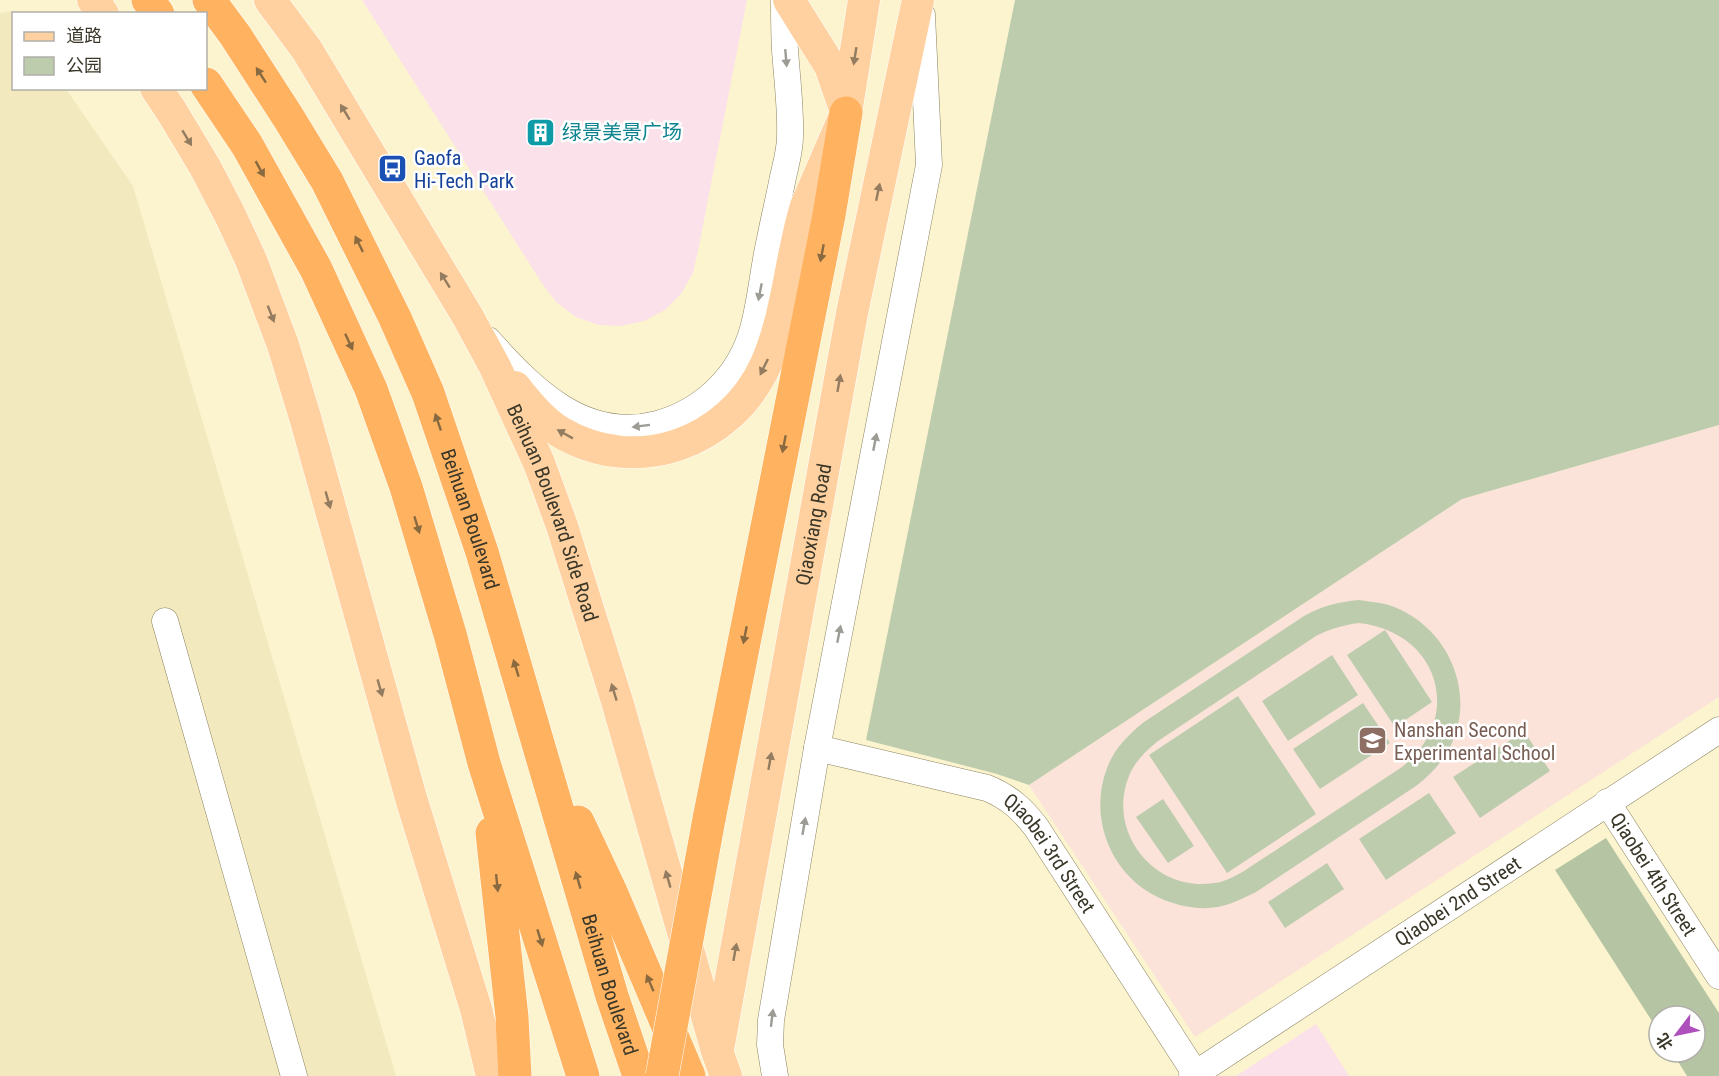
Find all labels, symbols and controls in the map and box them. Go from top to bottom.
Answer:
legend [12,12,207,90]
text: 道路 [66,25,102,46]
one-way arrow [850,47,859,66]
one-way arrow [781,49,791,68]
text: 公园 [66,55,102,76]
one-way arrow [256,67,267,84]
one-way arrow [339,104,350,120]
building icon: 绿景美景广场 [525,116,557,148]
place label: 绿景美景广场 [562,120,682,144]
one-way arrow [182,130,193,146]
place label: Gaofa Hi-Tech Park [414,146,514,193]
bus stop icon: Gaofa Hi-Tech Park [377,153,409,185]
one-way arrow [255,161,265,178]
one-way arrow [874,182,883,201]
one-way arrow [355,235,364,252]
one-way arrow [817,244,826,263]
one-way arrow [439,272,450,288]
one-way arrow [755,283,764,302]
one-way arrow [266,305,276,323]
one-way arrow [345,333,355,351]
one-way arrow [759,358,768,375]
one-way arrow [835,373,844,392]
street label: Beihuan Boulevard Side Road [502,400,603,625]
one-way arrow [433,413,443,431]
one-way arrow [631,422,650,431]
one-way arrow [556,429,573,439]
one-way arrow [871,433,880,452]
one-way arrow [778,435,788,454]
street label: Beihuan Boulevard [436,446,504,592]
street label: Qiaoxiang Road [791,462,836,587]
one-way arrow [324,491,333,509]
one-way arrow [413,516,422,534]
one-way arrow [835,624,844,643]
one-way arrow [740,626,749,645]
one-way arrow [511,659,520,677]
one-way arrow [376,679,386,697]
one-way arrow [609,683,618,701]
place label: Nanshan Second Experimental School [1394,718,1555,765]
school or university icon: Nanshan Second Experimental School [1357,725,1389,757]
one-way arrow [766,751,775,770]
street label: Qiaobei 3rd Street [999,788,1100,917]
street label: Qiaobei 4th Street [1605,808,1702,940]
one-way arrow [799,816,808,835]
street label: Qiaobei 2nd Street [1390,851,1525,951]
one-way arrow [663,870,672,888]
one-way arrow [573,871,582,889]
one-way arrow [492,874,502,893]
street label: Beihuan Boulevard [577,911,643,1058]
one-way arrow [536,929,545,947]
one-way arrow [731,943,740,962]
one-way arrow [645,974,655,992]
north arrow [1647,1004,1707,1064]
one-way arrow [767,1008,777,1027]
text: 北 [1652,1030,1677,1054]

